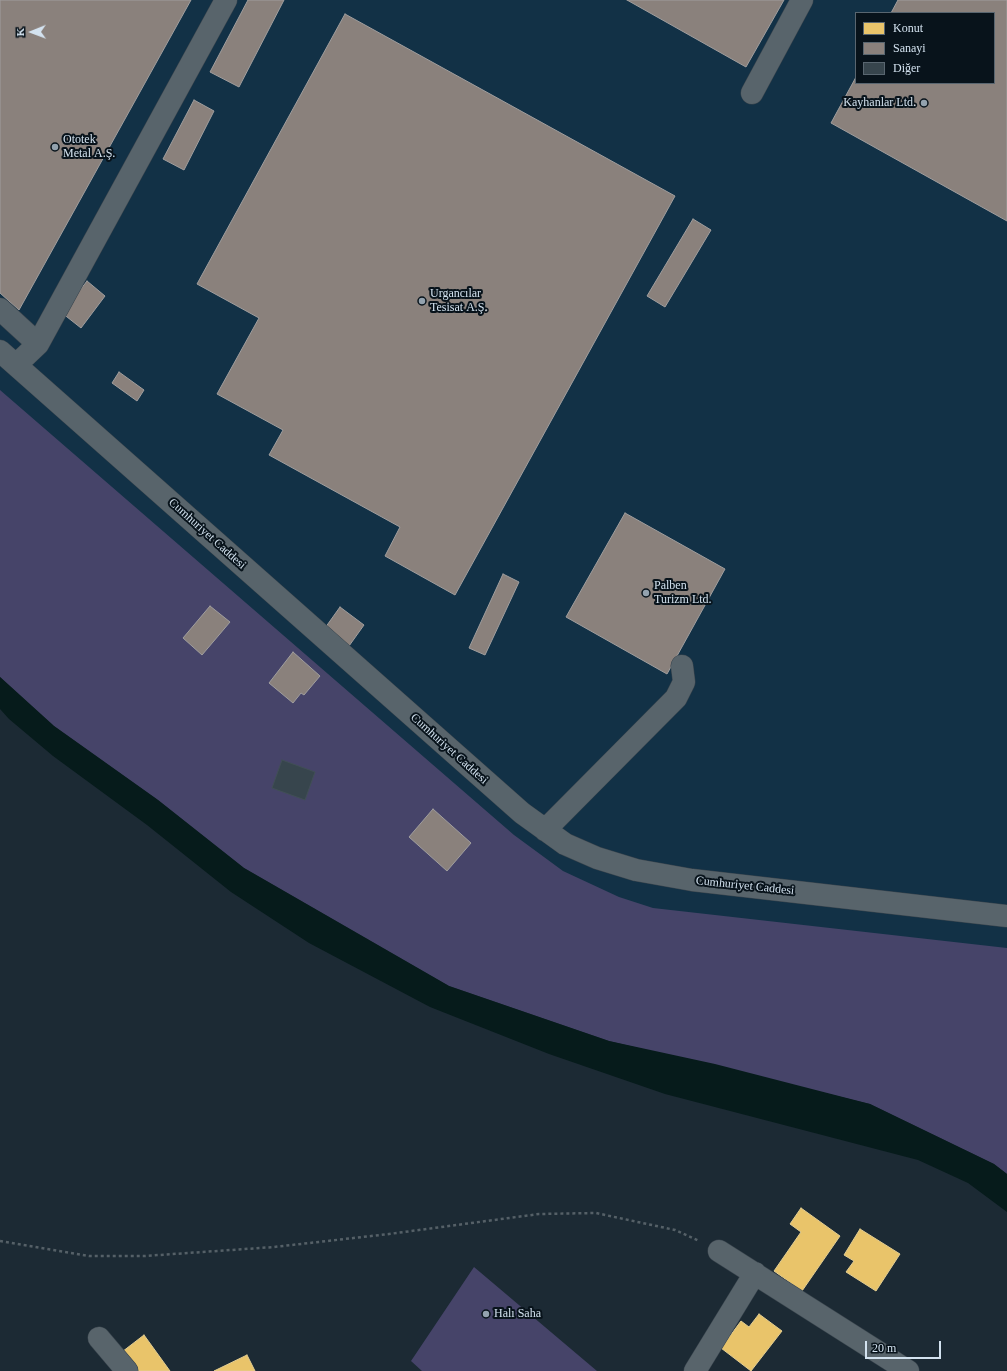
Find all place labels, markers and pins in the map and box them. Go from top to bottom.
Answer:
place label: Kayhanlar Ltd. [843,96,916,110]
marker: Kayhanlar Ltd. [919,98,929,108]
place label: Ototek Metal A.Ş. [63,133,115,161]
marker: Ototek Metal A.Ş. [50,142,60,152]
place label: Urgancılar Tesisat A.Ş. [430,287,487,315]
marker: Urgancılar Tesisat A.Ş. [417,296,427,306]
place label: Palben Turizm Ltd. [654,579,712,607]
marker: Palben Turizm Ltd. [641,588,651,598]
place label: Halı Saha [494,1307,541,1321]
marker: Halı Saha [481,1309,491,1319]

